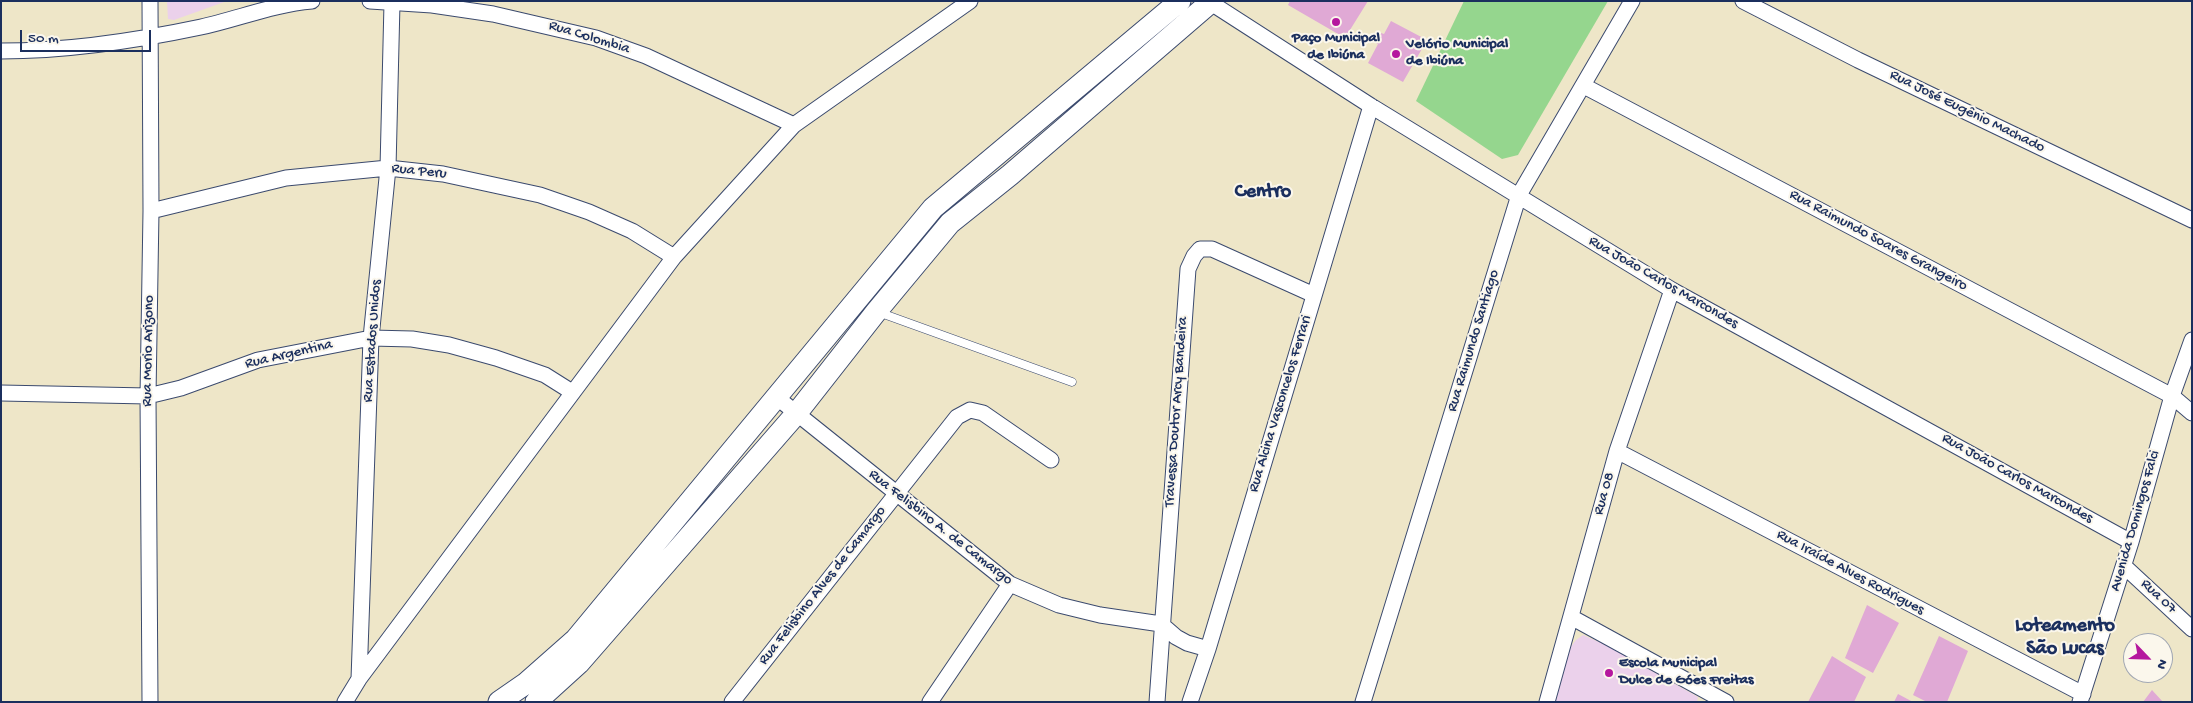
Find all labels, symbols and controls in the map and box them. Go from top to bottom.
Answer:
marker: Paço Municipal de Ibiúna [1330,16,1342,28]
street label: Rua Colombia [546,17,632,59]
scale bar [22,20,154,52]
text: 50 m [28,30,59,48]
place label: Paço Municipal de Ibiúna [1292,30,1380,65]
place label: Velório Municipal de Ibiúna [1406,36,1508,71]
marker: Velório Municipal de Ibiúna [1390,48,1402,60]
street label: Rua José Eugênio Machado [1886,67,2048,157]
street label: Rua Peru [391,160,447,184]
district label: Centro [1235,181,1291,205]
street label: Rua Raimundo Soares Grangeiro [1786,186,1970,296]
street label: Rua João Carlos Marcondes [1585,233,1741,333]
street label: Rua Raimundo Santiago [1444,268,1504,414]
street label: Rua Estados Unidos [360,279,386,403]
street label: Rua Morio Arizono [139,295,159,407]
street label: Rua Alcina Vasconcelos Ferrari [1245,313,1317,495]
street label: Travessa Doutor Arcy Bandeira [1161,316,1193,508]
street label: Rua Argentina [244,336,334,374]
street label: Rua João Carlos Marcondes [1938,430,2096,528]
street label: Avenida Domingos Falci [2107,448,2165,594]
street label: Rua Felisbino A. de Camargo [864,466,1016,590]
street label: Rua 08 [1590,471,1620,517]
street label: Rua Felisbino Alves de Camargo [755,503,891,669]
street label: Rua Iraíde Alves Rodrigues [1773,526,1927,620]
street label: Rua 07 [2136,576,2180,618]
district label: Loteamento São Lucas [2015,615,2115,662]
north arrow [2123,633,2173,683]
place label: Escola Municipal Dulce de Góes Freitas [1619,655,1754,690]
text: N [2152,656,2171,672]
marker: Escola Municipal Dulce de Góes Freitas [1603,667,1615,679]

